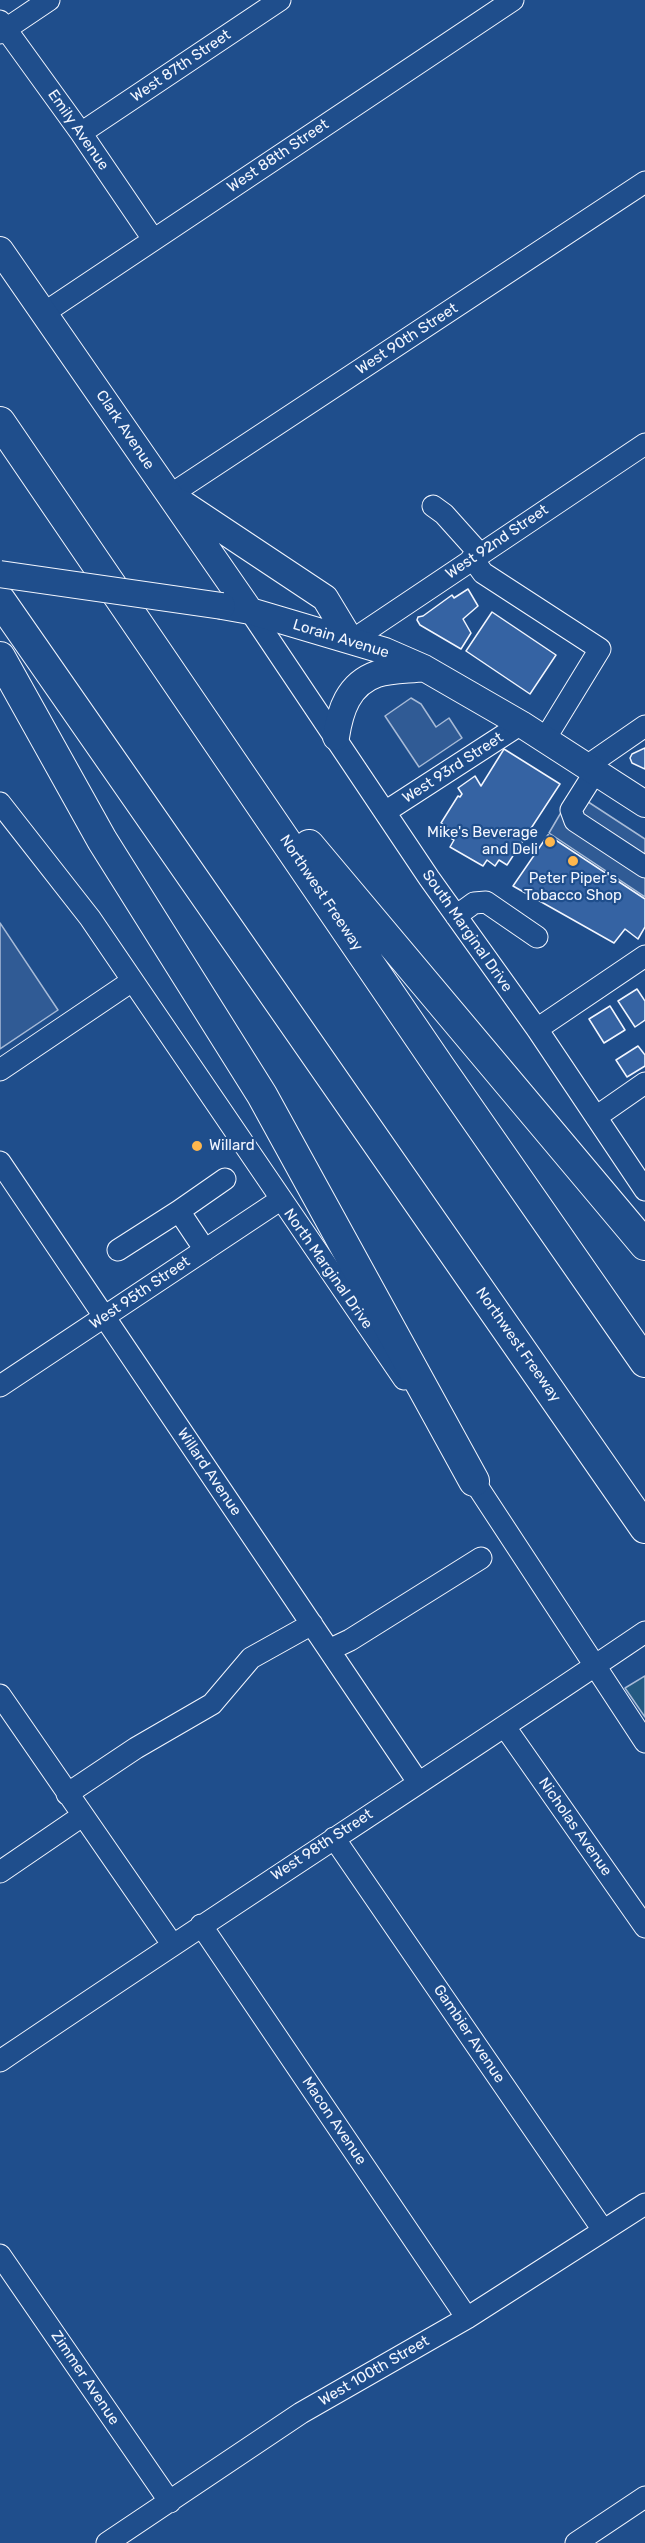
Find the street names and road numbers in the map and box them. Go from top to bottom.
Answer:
street label: West 87th Street [128,26,234,106]
street label: Emily Avenue [44,86,112,174]
street label: West 88th Street [224,115,332,197]
street label: West 90th Street [353,299,461,379]
street label: Clark Avenue [92,387,158,473]
street label: West 92nd Street [442,501,552,583]
street label: Lorain Avenue [291,616,391,662]
street label: West 93rd Street [399,729,507,807]
street label: Northwest Freeway [276,832,366,954]
street label: South Marginal Drive [418,867,516,995]
street label: North Marginal Drive [280,1205,376,1333]
street label: West 95th Street [86,1253,194,1333]
street label: Northwest Freeway [472,1284,564,1406]
street label: Willard Avenue [173,1425,245,1519]
street label: Nicholas Avenue [534,1774,616,1880]
street label: West 98th Street [268,1805,376,1885]
street label: Gambier Avenue [429,1981,509,2087]
street label: Macon Avenue [298,2074,370,2168]
street label: Zimmer Avenue [47,2328,123,2428]
street label: West 100th Street [315,2332,433,2410]

